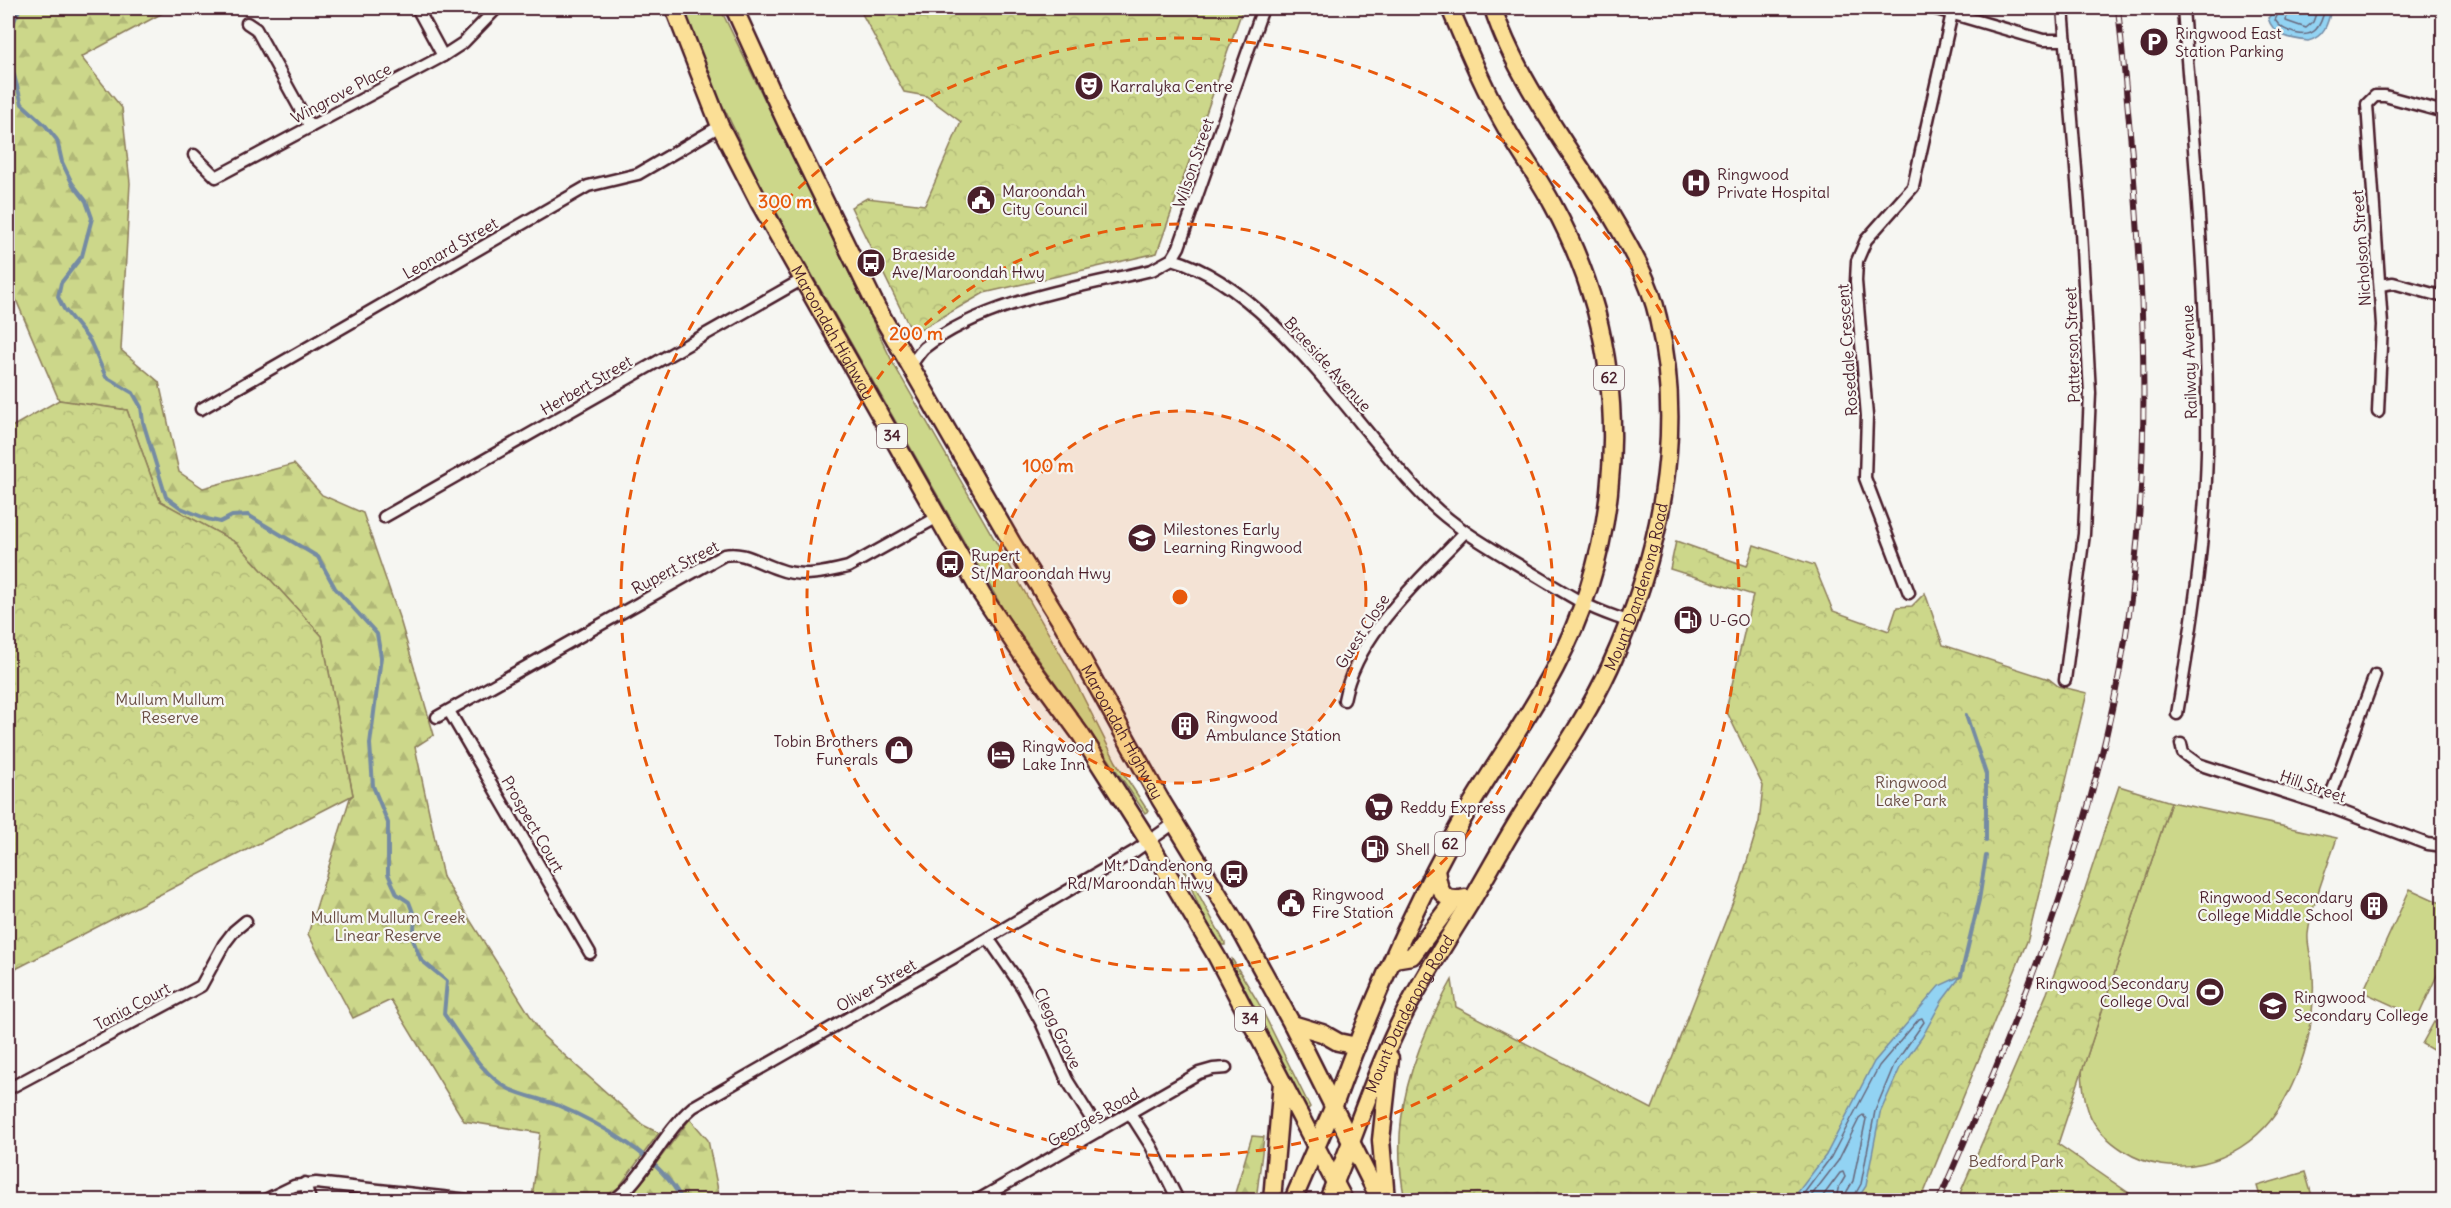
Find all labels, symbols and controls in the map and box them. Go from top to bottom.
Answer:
place label: Ringwood East Station Parking [2175,23,2284,61]
parking icon: Ringwood East Station Parking [2138,26,2170,58]
street label: Wingrove Place [287,58,395,128]
theatre icon: Karralyka Centre [1073,70,1105,102]
place label: Karralyka Centre [1110,76,1233,96]
street label: Wilson Street [1168,115,1218,211]
place label: Ringwood Private Hospital [1717,164,1830,202]
hospital icon: Ringwood Private Hospital [1680,167,1712,199]
place label: Maroondah City Council [1002,181,1088,219]
public building icon: Maroondah City Council [965,184,997,216]
street label: Nicholson Street [2347,189,2375,307]
text: 300 m [758,190,812,213]
street label: Leonard Street [399,212,502,283]
place label: Braeside Ave/Maroondah Hwy [892,244,1045,282]
bus stop icon: Braeside Ave/Maroondah Hwy [855,247,887,279]
street label: Maroondah Highway [787,262,879,403]
street label: Rosedale Crescent [1832,282,1862,417]
street label: Patterson Street [2060,286,2084,403]
street label: Railway Avenue [2177,304,2201,420]
street label: Braeside Avenue [1280,312,1376,416]
text: 200 m [889,322,943,345]
street label: Herbert Street [537,350,636,419]
road number: 62 [1594,366,1624,390]
road number: 34 [877,424,907,448]
text: 100 m [1023,454,1074,477]
street label: Mount Dandenong Road [1600,501,1672,674]
place label: Milestones Early Learning Ringwood [1163,519,1302,557]
school or university icon: Milestones Early Learning Ringwood [1126,522,1158,554]
street label: Rupert Street [628,535,722,598]
place label: Rupert St/Maroondah Hwy [971,545,1111,583]
bus stop icon: Rupert St/Maroondah Hwy [934,548,966,580]
centre of rings [1170,587,1190,607]
street label: Guest Close [1330,590,1394,672]
fuel station icon: U-GO [1672,604,1704,636]
place label: U-GO [1709,610,1751,630]
street label: Maroondah Highway [1077,661,1168,802]
park label: Mullum Mullum Reserve [115,689,225,727]
place label: Ringwood Ambulance Station [1206,707,1341,745]
building icon: Ringwood Ambulance Station [1169,710,1201,742]
place label: Tobin Brothers Funerals [773,731,878,769]
shop icon: Tobin Brothers Funerals [883,734,915,766]
place label: Ringwood Lake Inn [1022,736,1094,774]
hotel icon: Ringwood Lake Inn [985,739,1017,771]
street label: Hill Street [2277,765,2349,807]
street label: Prospect Court [497,772,569,876]
park label: Ringwood Lake Park [1875,772,1947,810]
supermarket icon: Reddy Express [1363,791,1395,823]
place label: Reddy Express [1400,797,1506,817]
road number: 62 [1435,832,1465,856]
fuel station icon: Shell [1359,833,1391,865]
place label: Shell [1396,839,1430,859]
place label: Mt. Dandenong Rd/Maroondah Hwy [1067,855,1213,893]
bus stop icon: Mt. Dandenong Rd/Maroondah Hwy [1218,858,1250,890]
place label: Ringwood Fire Station [1312,884,1394,922]
public building icon: Ringwood Fire Station [1275,887,1307,919]
place label: Ringwood Secondary College Middle School [2197,887,2353,925]
building icon: Ringwood Secondary College Middle School [2358,890,2390,922]
park label: Mullum Mullum Creek Linear Reserve [310,907,466,945]
street label: Mount Dandenong Road [1361,931,1458,1096]
street label: Oliver Street [832,954,920,1016]
place label: Ringwood Secondary College Oval [2035,973,2189,1011]
sports icon: Ringwood Secondary College Oval [2194,976,2226,1008]
street label: Tania Court [91,977,174,1034]
street label: Clegg Grove [1030,984,1086,1072]
place label: Ringwood Secondary College [2294,987,2428,1025]
school or university icon: Ringwood Secondary College [2257,990,2289,1022]
road number: 34 [1235,1007,1265,1031]
street label: Georges Road [1044,1083,1142,1151]
park label: Bedford Park [1968,1151,2064,1171]

